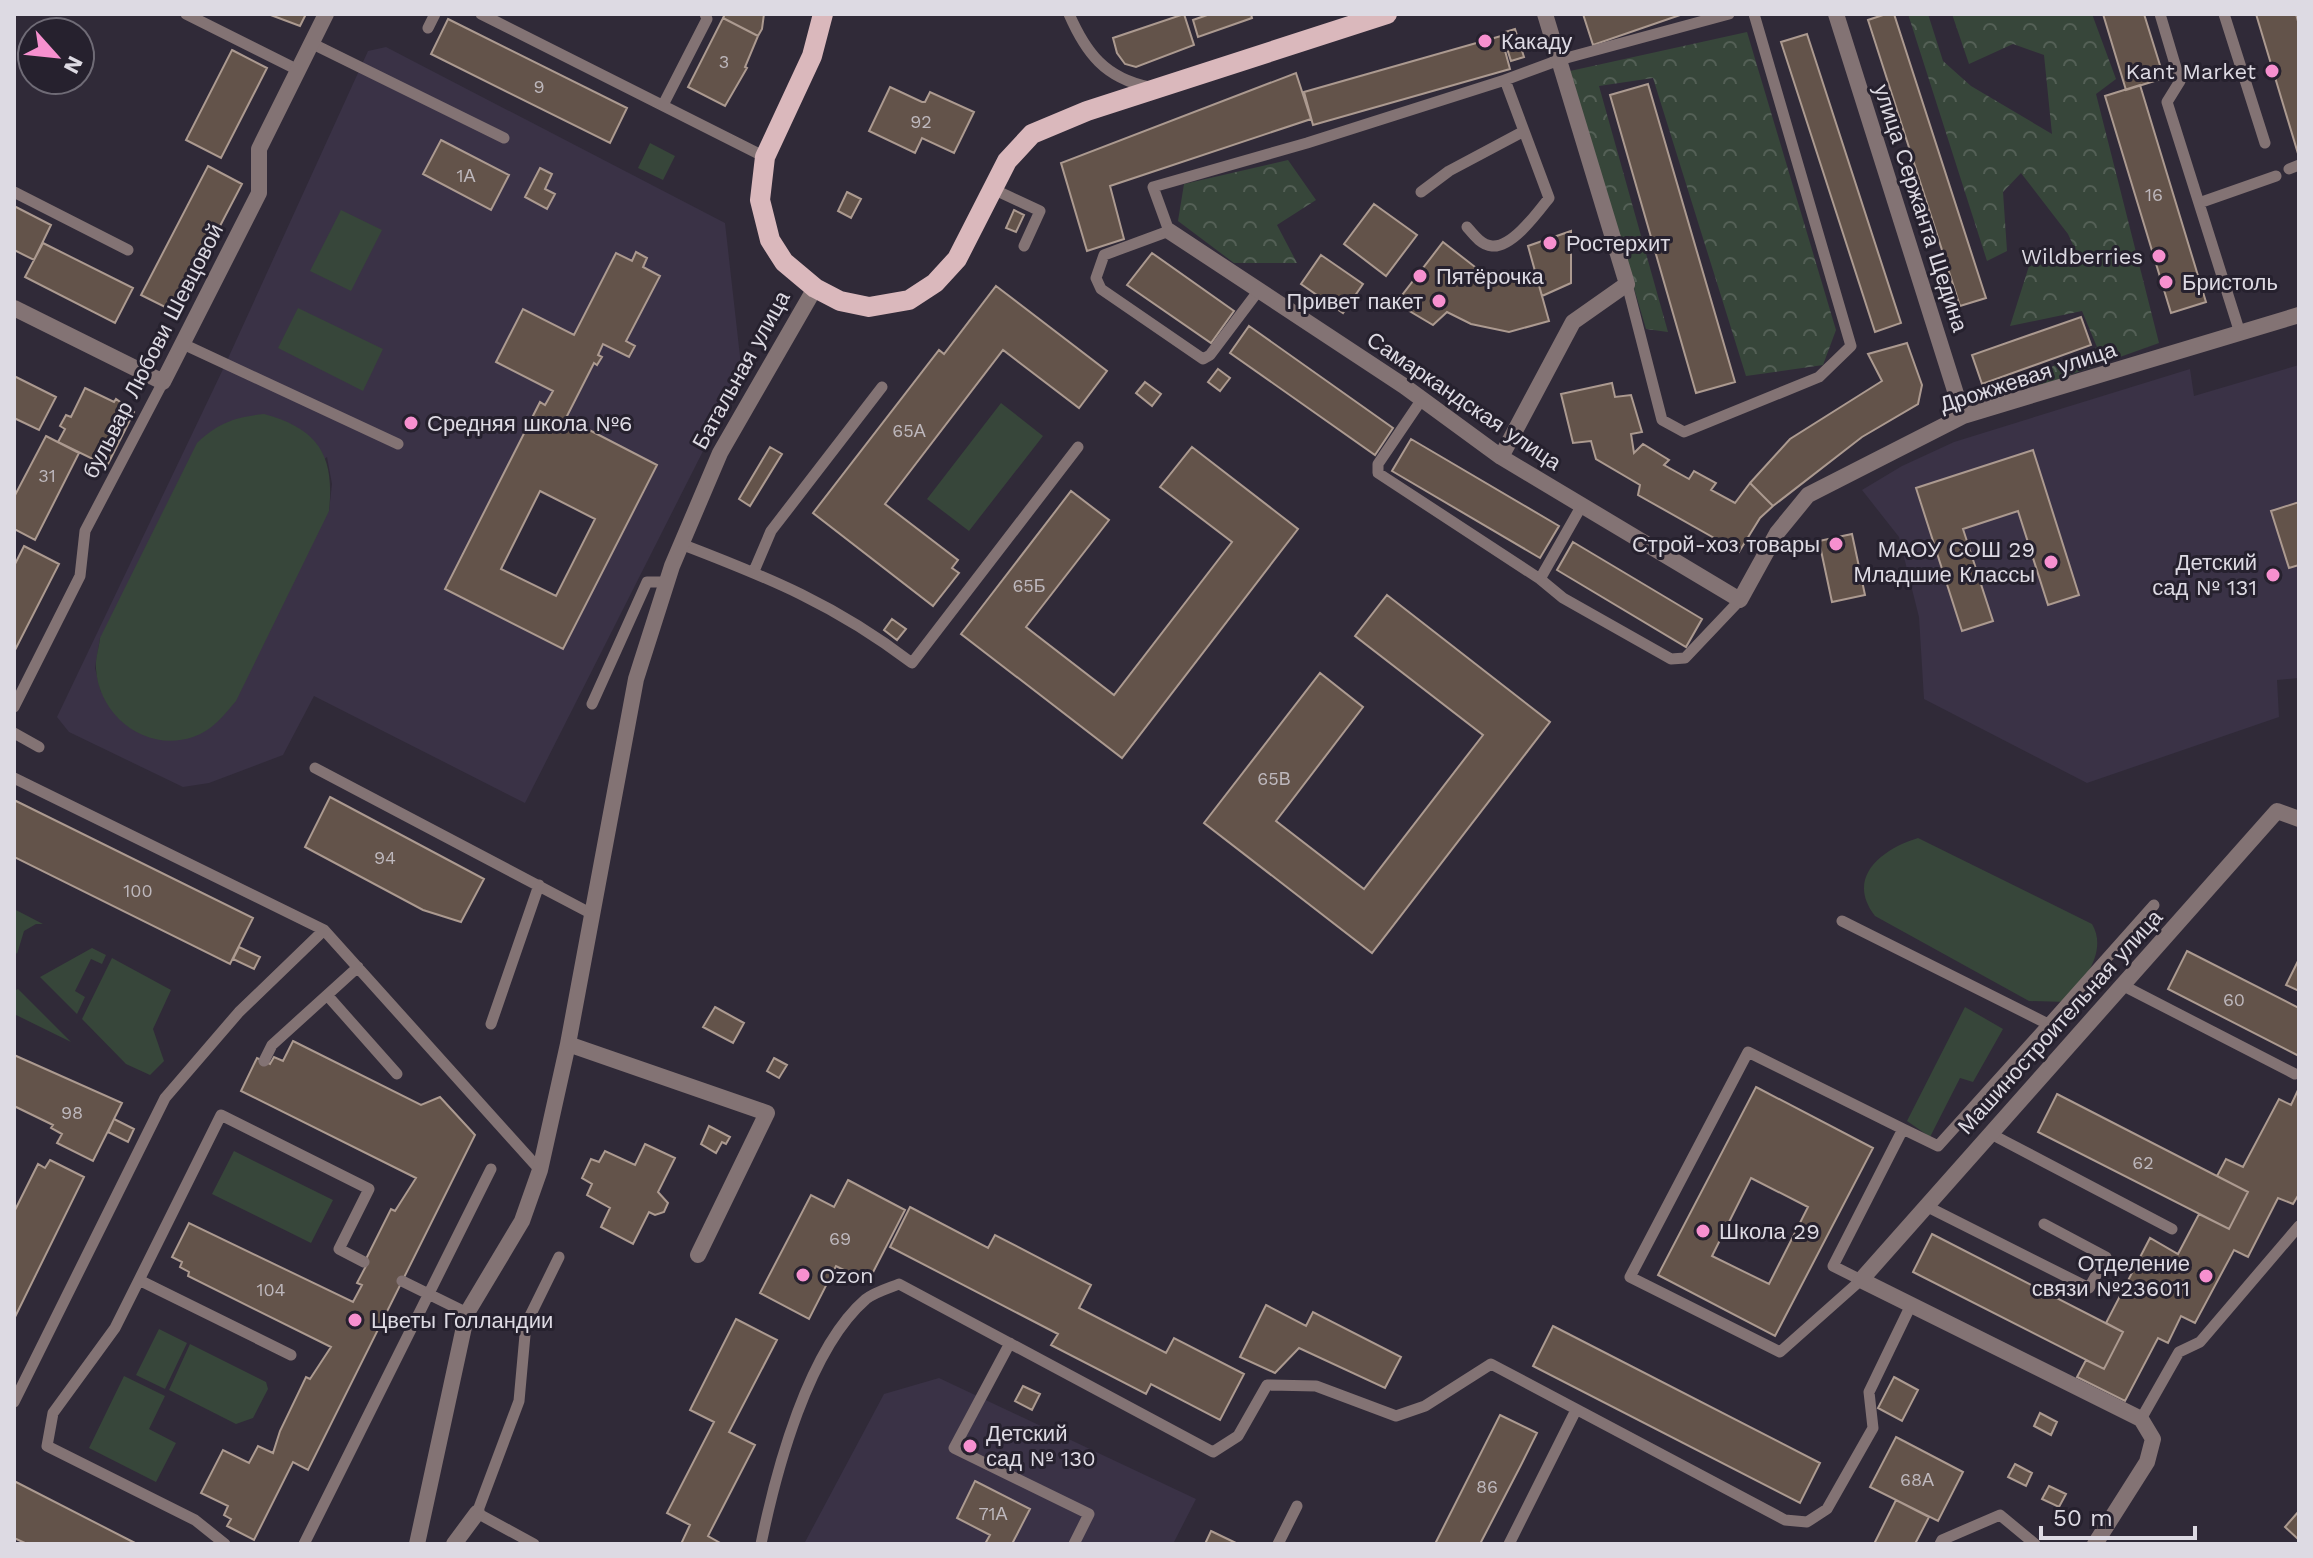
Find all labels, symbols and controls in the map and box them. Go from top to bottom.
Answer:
north arrow [16,16,96,96]
place label: Какаду [1501,29,1572,54]
marker: Какаду [1476,32,1494,50]
house number: 3 [719,51,729,72]
text: N [59,52,88,78]
place label: Kant Market [2125,59,2256,84]
marker: Kant Market [2263,62,2281,80]
house number: 9 [533,76,545,97]
street label: улица Сержанта Щедина [1869,81,1973,336]
house number: 92 [910,111,932,132]
house number: 1А [456,165,476,186]
house number: 16 [2145,184,2163,205]
street label: бульвар Любови Шевцовой [78,220,228,482]
place label: Ростерхит [1566,231,1670,256]
marker: Ростерхит [1541,234,1559,252]
place label: Wildberries [2021,244,2143,269]
marker: Wildberries [2150,247,2168,265]
place label: Пятёрочка [1436,264,1545,289]
marker: Пятёрочка [1411,267,1429,285]
place label: Бристоль [2182,270,2278,295]
marker: Бристоль [2157,273,2175,291]
street label: Батальная улица [687,286,795,453]
place label: Привет пакет [1287,289,1423,314]
marker: Привет пакет [1430,292,1448,310]
street label: Самаркандская улица [1362,327,1566,476]
street label: Дрожжевая улица [1936,336,2120,417]
place label: Средняя школа №6 [427,411,632,436]
marker: Средняя школа №6 [402,414,420,432]
house number: 65А [892,420,926,441]
house number: 31 [38,465,56,486]
place label: Строй-хоз товары [1632,532,1820,557]
marker: Строй-хоз товары [1827,535,1845,553]
place label: МАОУ СОШ 29 Младшие Классы [1853,537,2035,587]
place label: Детский сад № 131 [2152,550,2257,600]
marker: МАОУ СОШ 29 Младшие Классы [2042,553,2060,571]
marker: Детский сад № 131 [2264,566,2282,584]
house number: 65Б [1012,575,1046,596]
house number: 65В [1257,768,1291,789]
house number: 94 [374,847,396,868]
house number: 100 [123,880,153,901]
street label: Машиностроительная улица [1953,904,2168,1139]
house number: 60 [2223,989,2245,1010]
house number: 98 [61,1102,83,1123]
house number: 62 [2132,1152,2154,1173]
place label: Школа 29 [1719,1219,1820,1244]
marker: Школа 29 [1694,1222,1712,1240]
house number: 69 [829,1228,851,1249]
place label: Отделение связи №236011 [2032,1251,2190,1301]
place label: Ozon [819,1263,874,1288]
marker: Ozon [794,1266,812,1284]
marker: Отделение связи №236011 [2197,1267,2215,1285]
house number: 104 [256,1279,286,1300]
place label: Цветы Голландии [371,1308,553,1333]
marker: Цветы Голландии [346,1311,364,1329]
place label: Детский сад № 130 [986,1421,1096,1471]
marker: Детский сад № 130 [961,1437,979,1455]
house number: 68А [1900,1469,1934,1490]
house number: 86 [1476,1476,1498,1497]
scale bar [2041,1490,2195,1540]
house number: 71А [978,1503,1008,1524]
text: 50 m [2053,1504,2113,1532]

